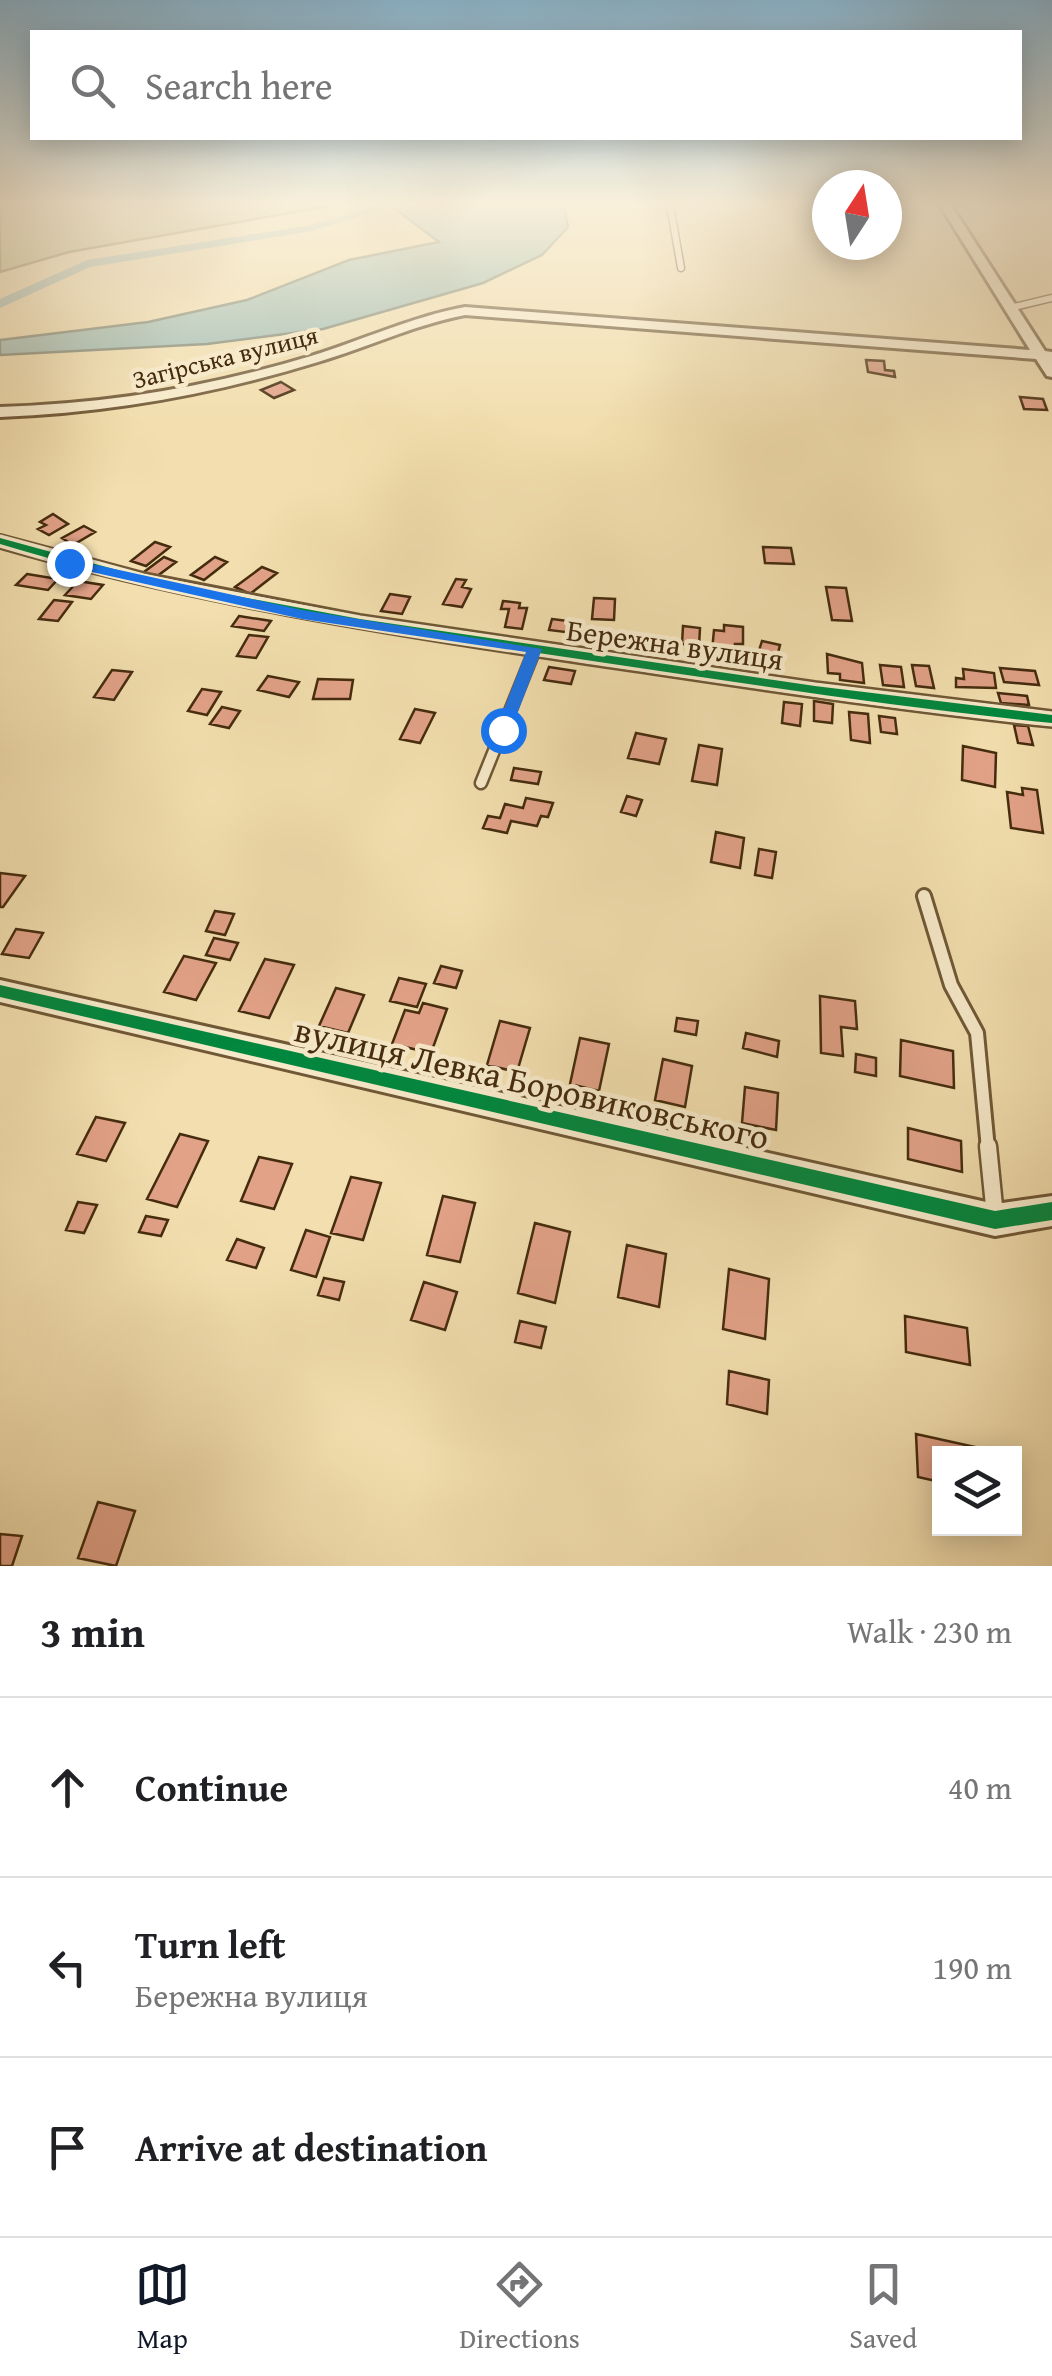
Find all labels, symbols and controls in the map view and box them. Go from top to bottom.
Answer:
search box [30,30,1022,140]
text: Search here [145,57,333,113]
icon: search [65,58,120,113]
north arrow [812,170,902,260]
street label: Загірська вулиця [129,317,322,397]
route end [47,541,93,587]
street label: Бережна вулиця [564,607,786,681]
route start [481,708,527,754]
street label: вулиця Левка Боровиковського [290,1004,774,1162]
map controls [932,1446,1022,1536]
button: layers [932,1446,1022,1536]
text: 3 min [40,1601,145,1662]
text: Walk · 230 m [847,1608,1012,1655]
text: Continue [135,1759,288,1815]
icon: ahead [40,1760,95,1815]
text: 40 m [948,1764,1012,1811]
text: Turn left [135,1916,286,1972]
icon: left [40,1940,95,1995]
text: 190 m [933,1944,1012,1991]
text: Бережна вулиця [135,1972,368,2019]
text: Arrive at destination [135,2119,488,2175]
icon: arrive [40,2120,95,2175]
tab: Map [135,2257,190,2358]
tab: Directions [459,2257,580,2358]
tab: Saved [849,2257,917,2358]

